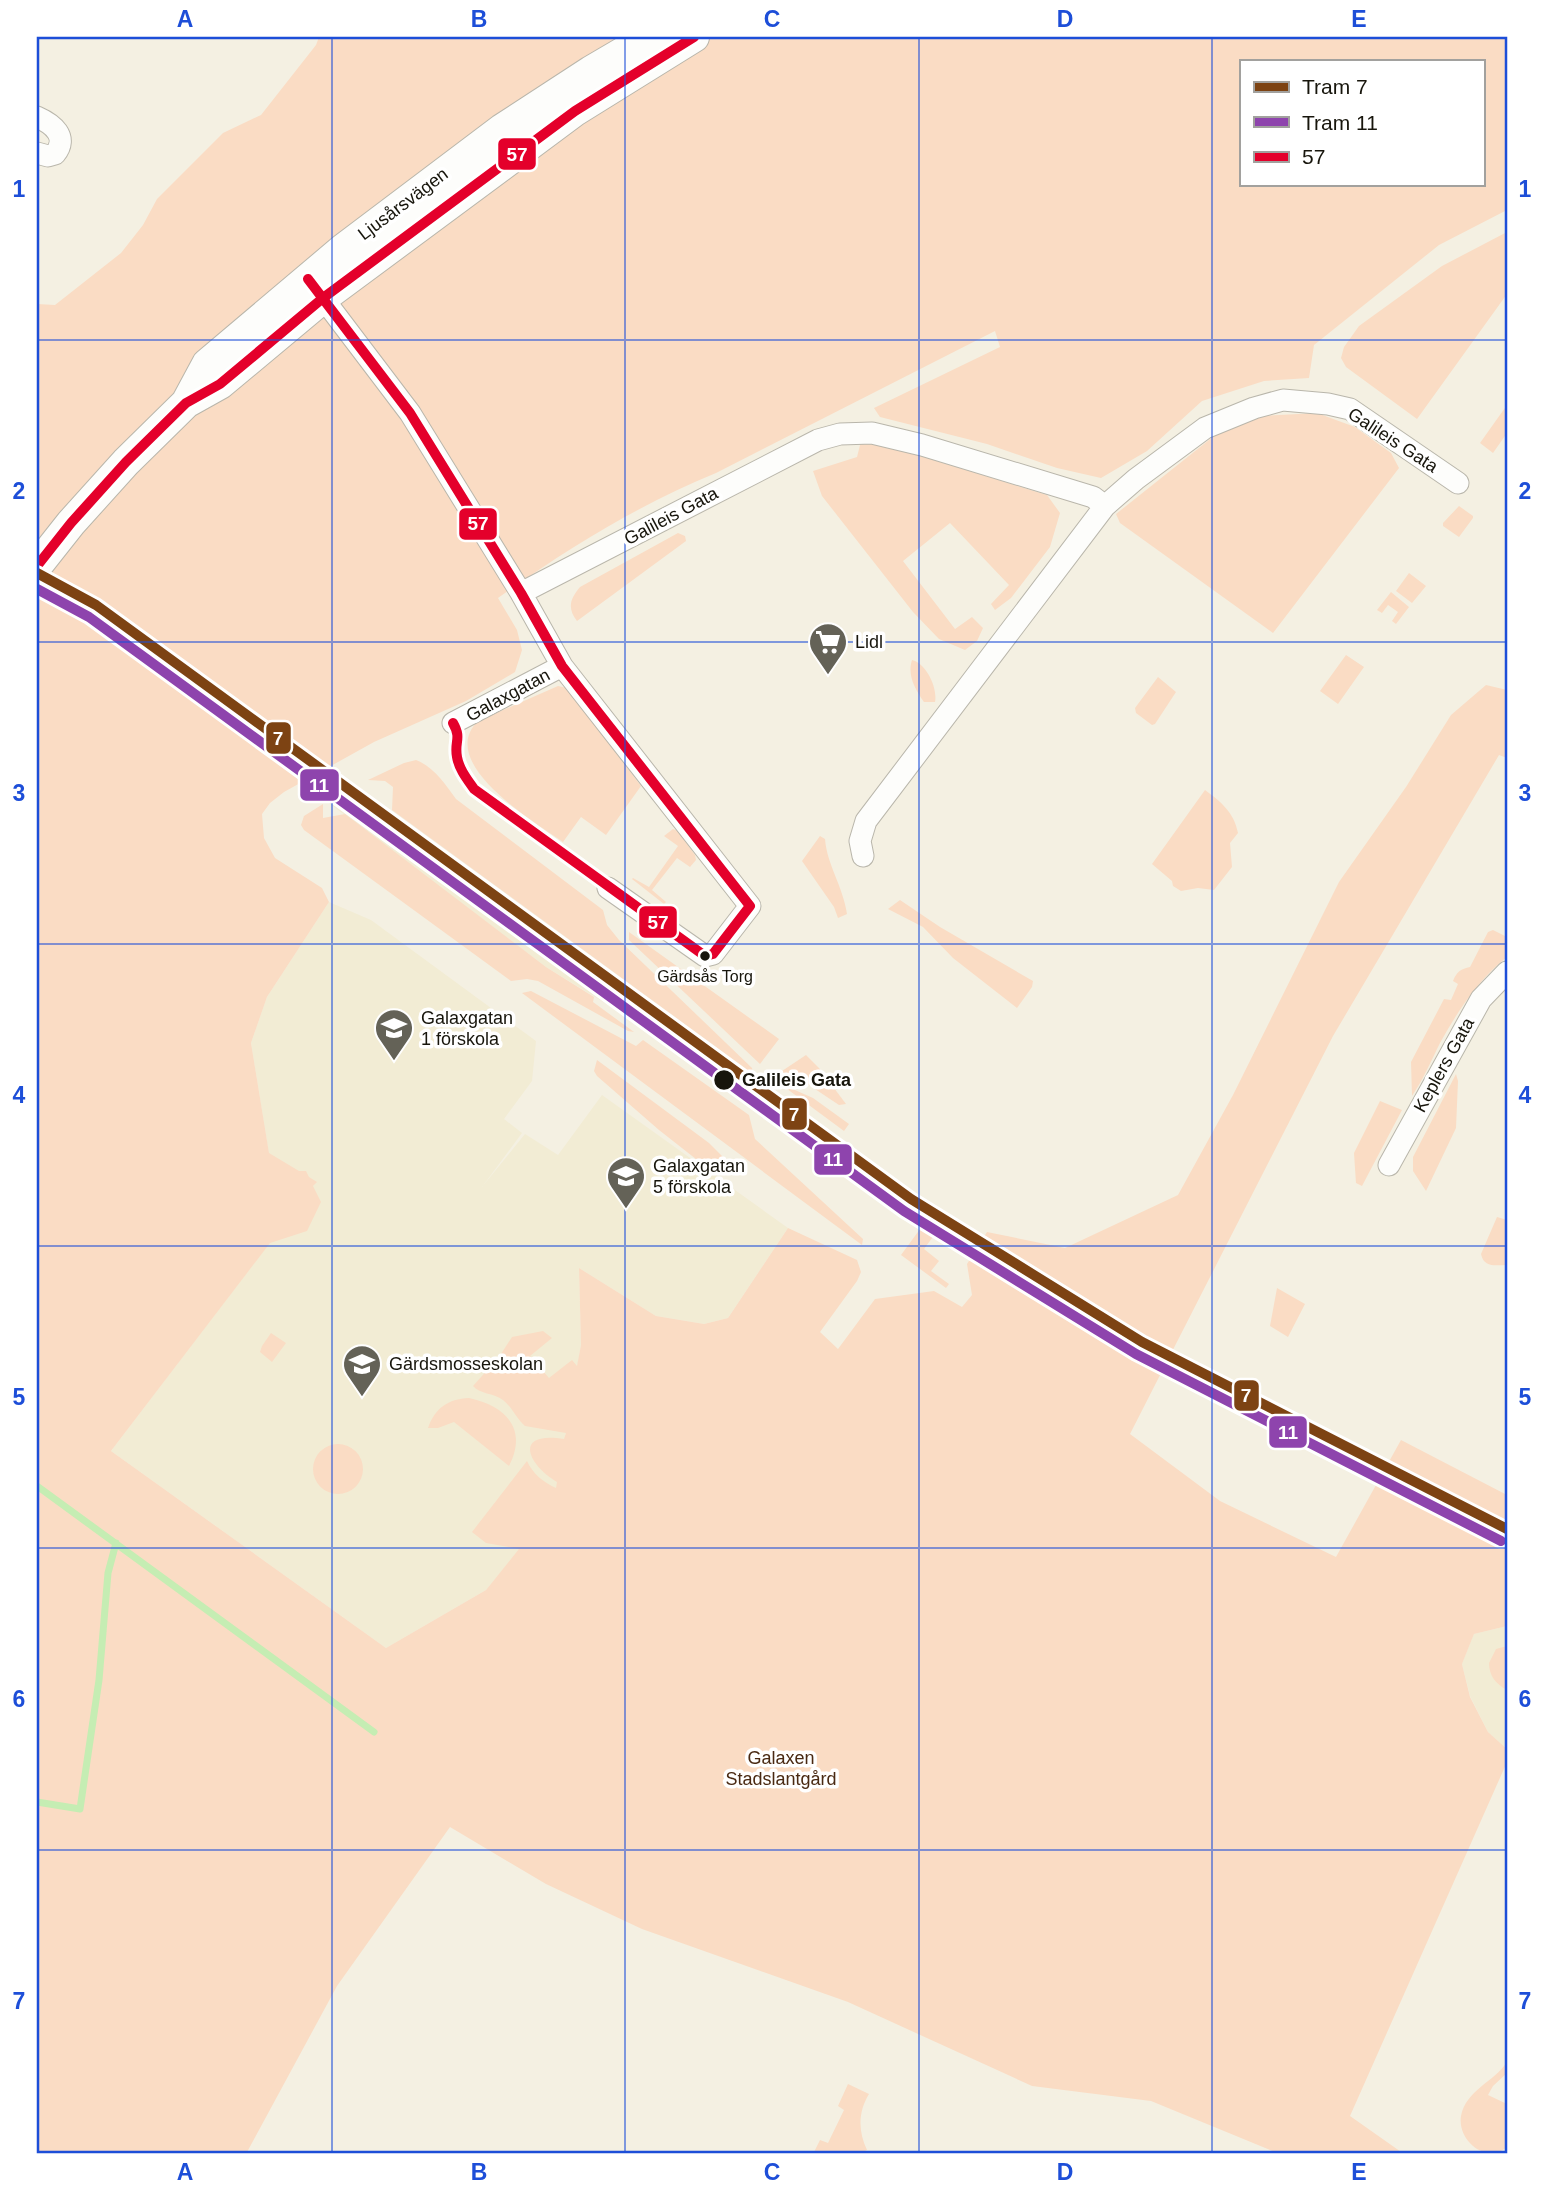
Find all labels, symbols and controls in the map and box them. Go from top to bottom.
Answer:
text: A [177,6,193,32]
text: B [471,6,487,32]
text: C [764,6,780,32]
text: D [1057,6,1073,32]
text: E [1351,6,1367,32]
legend [1240,60,1484,186]
text: Tram 7 [1302,75,1368,98]
text: Tram 11 [1302,111,1378,134]
line badge: 57 [497,137,537,171]
text: 57 [506,144,528,165]
text: 57 [1302,145,1325,168]
street label: Ljusårsvägen [354,164,452,244]
text: 1 [13,176,26,202]
text: 1 [1519,176,1532,202]
street label: Galileis Gata [1344,404,1442,477]
text: 2 [13,478,25,504]
text: 2 [1519,478,1531,504]
street label: Galileis Gata [621,483,722,549]
line badge: 57 [458,507,498,541]
text: 57 [467,513,489,534]
supermarket icon: Lidl [807,621,849,676]
place label: Lidl [855,632,883,652]
street label: Galaxgatan [463,665,553,725]
line badge: 7 [265,721,292,755]
text: 7 [273,728,283,749]
line badge: 11 [299,768,340,802]
text: 11 [309,775,329,796]
text: 3 [13,780,25,806]
text: 3 [1519,780,1531,806]
line badge: 57 [638,905,678,939]
text: 57 [647,912,669,933]
marker: Gärdsås Torg [698,949,712,963]
place label: Gärdsås Torg [657,968,753,985]
school or university icon: Galaxgatan 1 förskola [373,1007,415,1062]
place label: Galaxgatan 1 förskola [421,1008,513,1049]
street label: Keplers Gata [1410,1013,1479,1116]
marker: Galileis Gata [712,1068,736,1092]
place label: Galileis Gata [742,1070,852,1090]
text: 4 [13,1082,26,1108]
text: 4 [1519,1082,1532,1108]
line badge: 7 [781,1097,808,1131]
text: 7 [789,1104,799,1125]
line badge: 11 [813,1143,853,1176]
text: 11 [823,1149,843,1170]
school or university icon: Galaxgatan 5 förskola [605,1155,647,1210]
place label: Galaxgatan 5 förskola [653,1156,745,1197]
school or university icon: Gärdsmosseskolan [341,1343,383,1398]
place label: Gärdsmosseskolan [389,1354,543,1374]
line badge: 7 [1233,1379,1260,1412]
text: 5 [13,1384,26,1410]
text: 5 [1519,1384,1532,1410]
text: 7 [1241,1385,1251,1406]
line badge: 11 [1268,1415,1308,1449]
text: 11 [1278,1422,1298,1443]
text: 6 [13,1686,25,1712]
text: 6 [1519,1686,1531,1712]
park label: Galaxen Stadslantgård [725,1748,837,1789]
text: 7 [13,1988,25,2014]
text: 7 [1519,1988,1531,2014]
text: A [177,2159,193,2185]
text: B [471,2159,487,2185]
text: C [764,2159,780,2185]
text: D [1057,2159,1073,2185]
text: E [1351,2159,1367,2185]

